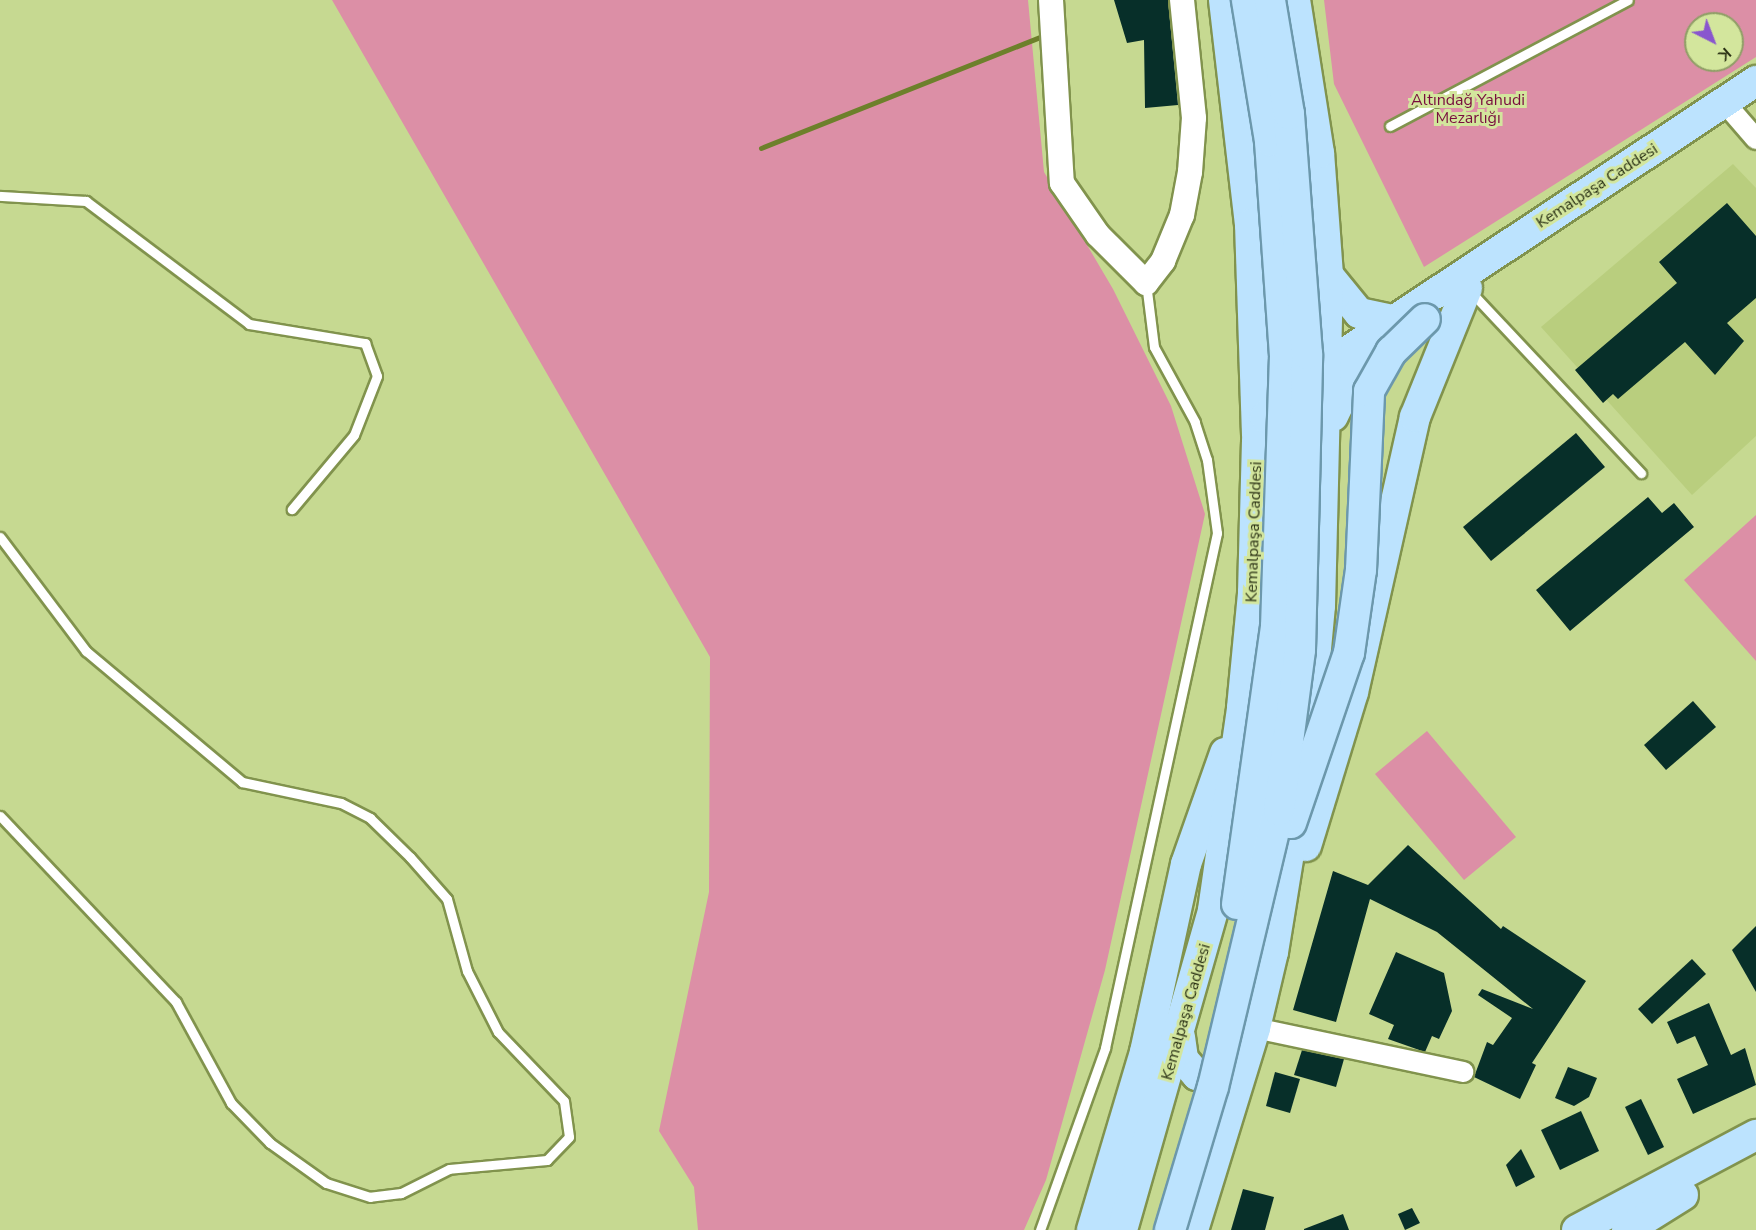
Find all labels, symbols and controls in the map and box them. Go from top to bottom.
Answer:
north arrow [1684,12,1744,72]
text: K [1713,42,1736,66]
park label: Altındağ Yahudi Mezarlığı [1411,90,1525,128]
street label: Kemalpaşa Caddesi [1533,140,1661,232]
street label: Kemalpaşa Caddesi [1242,461,1266,603]
street label: Kemalpaşa Caddesi [1157,942,1215,1082]

